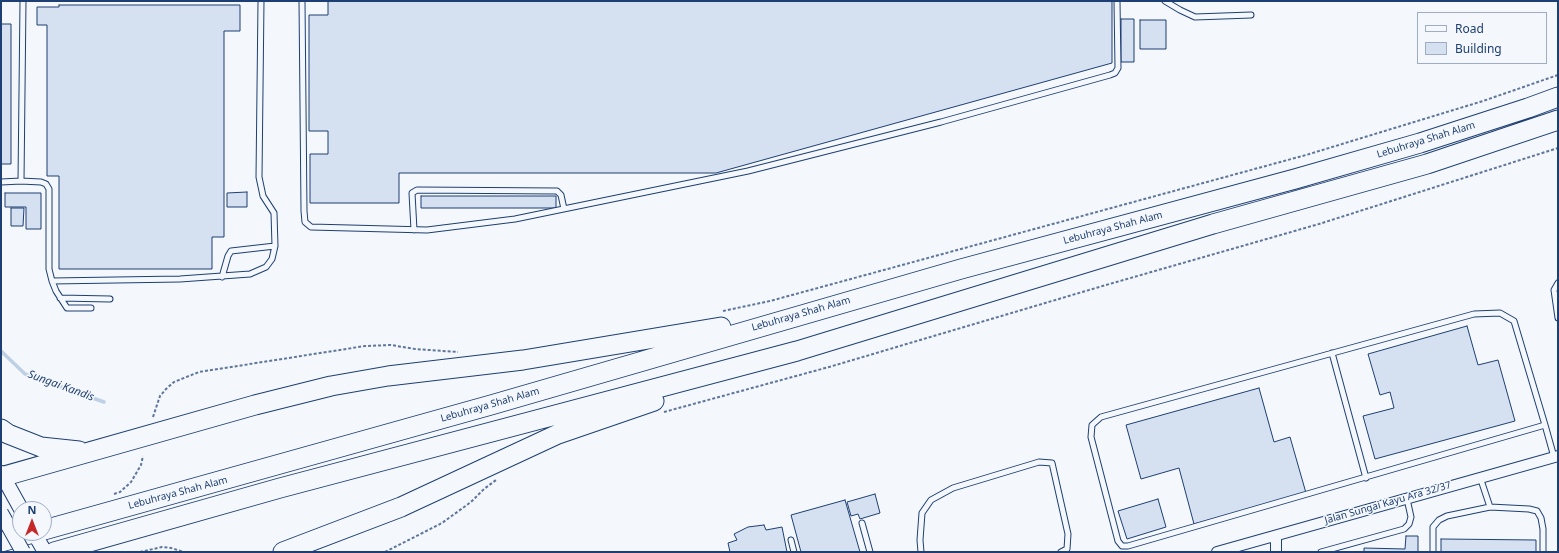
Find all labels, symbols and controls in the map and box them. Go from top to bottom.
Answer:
legend [1417,12,1547,64]
text: Road [1455,20,1484,37]
text: Building [1455,40,1502,57]
street label: Lebuhraya Shah Alam [1375,119,1477,161]
street label: Lebuhraya Shah Alam [1062,209,1164,247]
street label: Lebuhraya Shah Alam [750,294,852,334]
water label: Sungai Kandis [26,368,96,404]
street label: Lebuhraya Shah Alam [439,385,541,425]
street label: Lebuhraya Shah Alam [127,474,229,512]
street label: Jalan Sungai Kayu Ara 32/37 [1323,479,1453,527]
north arrow [12,501,52,541]
text: N [28,502,36,517]

